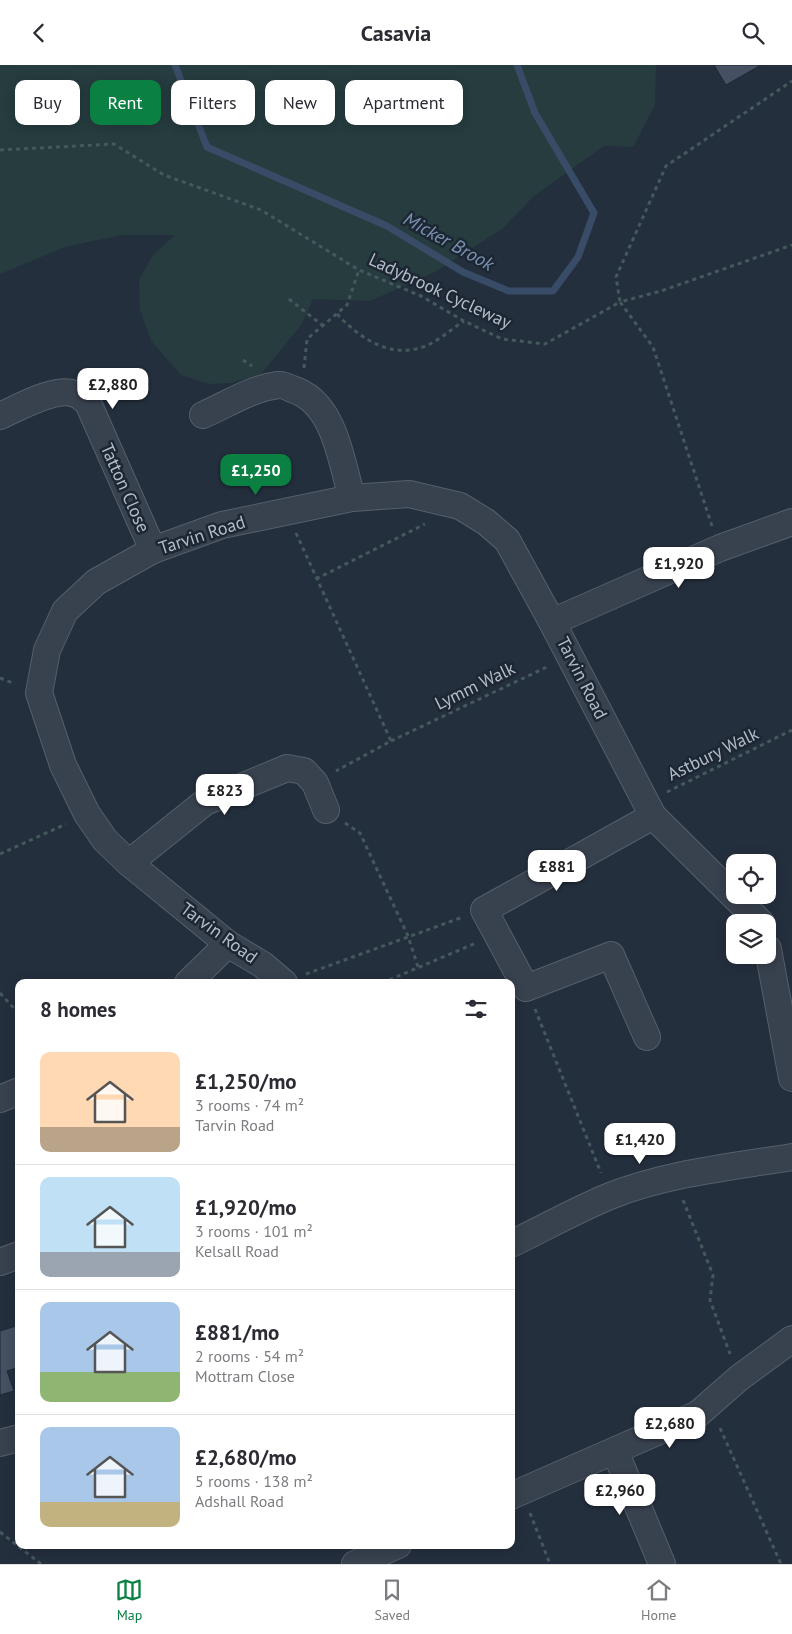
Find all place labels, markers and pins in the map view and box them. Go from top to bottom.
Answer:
pin: £2,880 [72,367,154,410]
pin: £1,250 [215,453,297,496]
pin: £1,920 [638,547,720,589]
pin: £823 [195,773,255,816]
pin: £881 [527,849,587,892]
pin: £1,420 [599,1123,681,1165]
pin: £2,680 [629,1407,711,1449]
pin: £2,960 [579,1473,661,1516]

